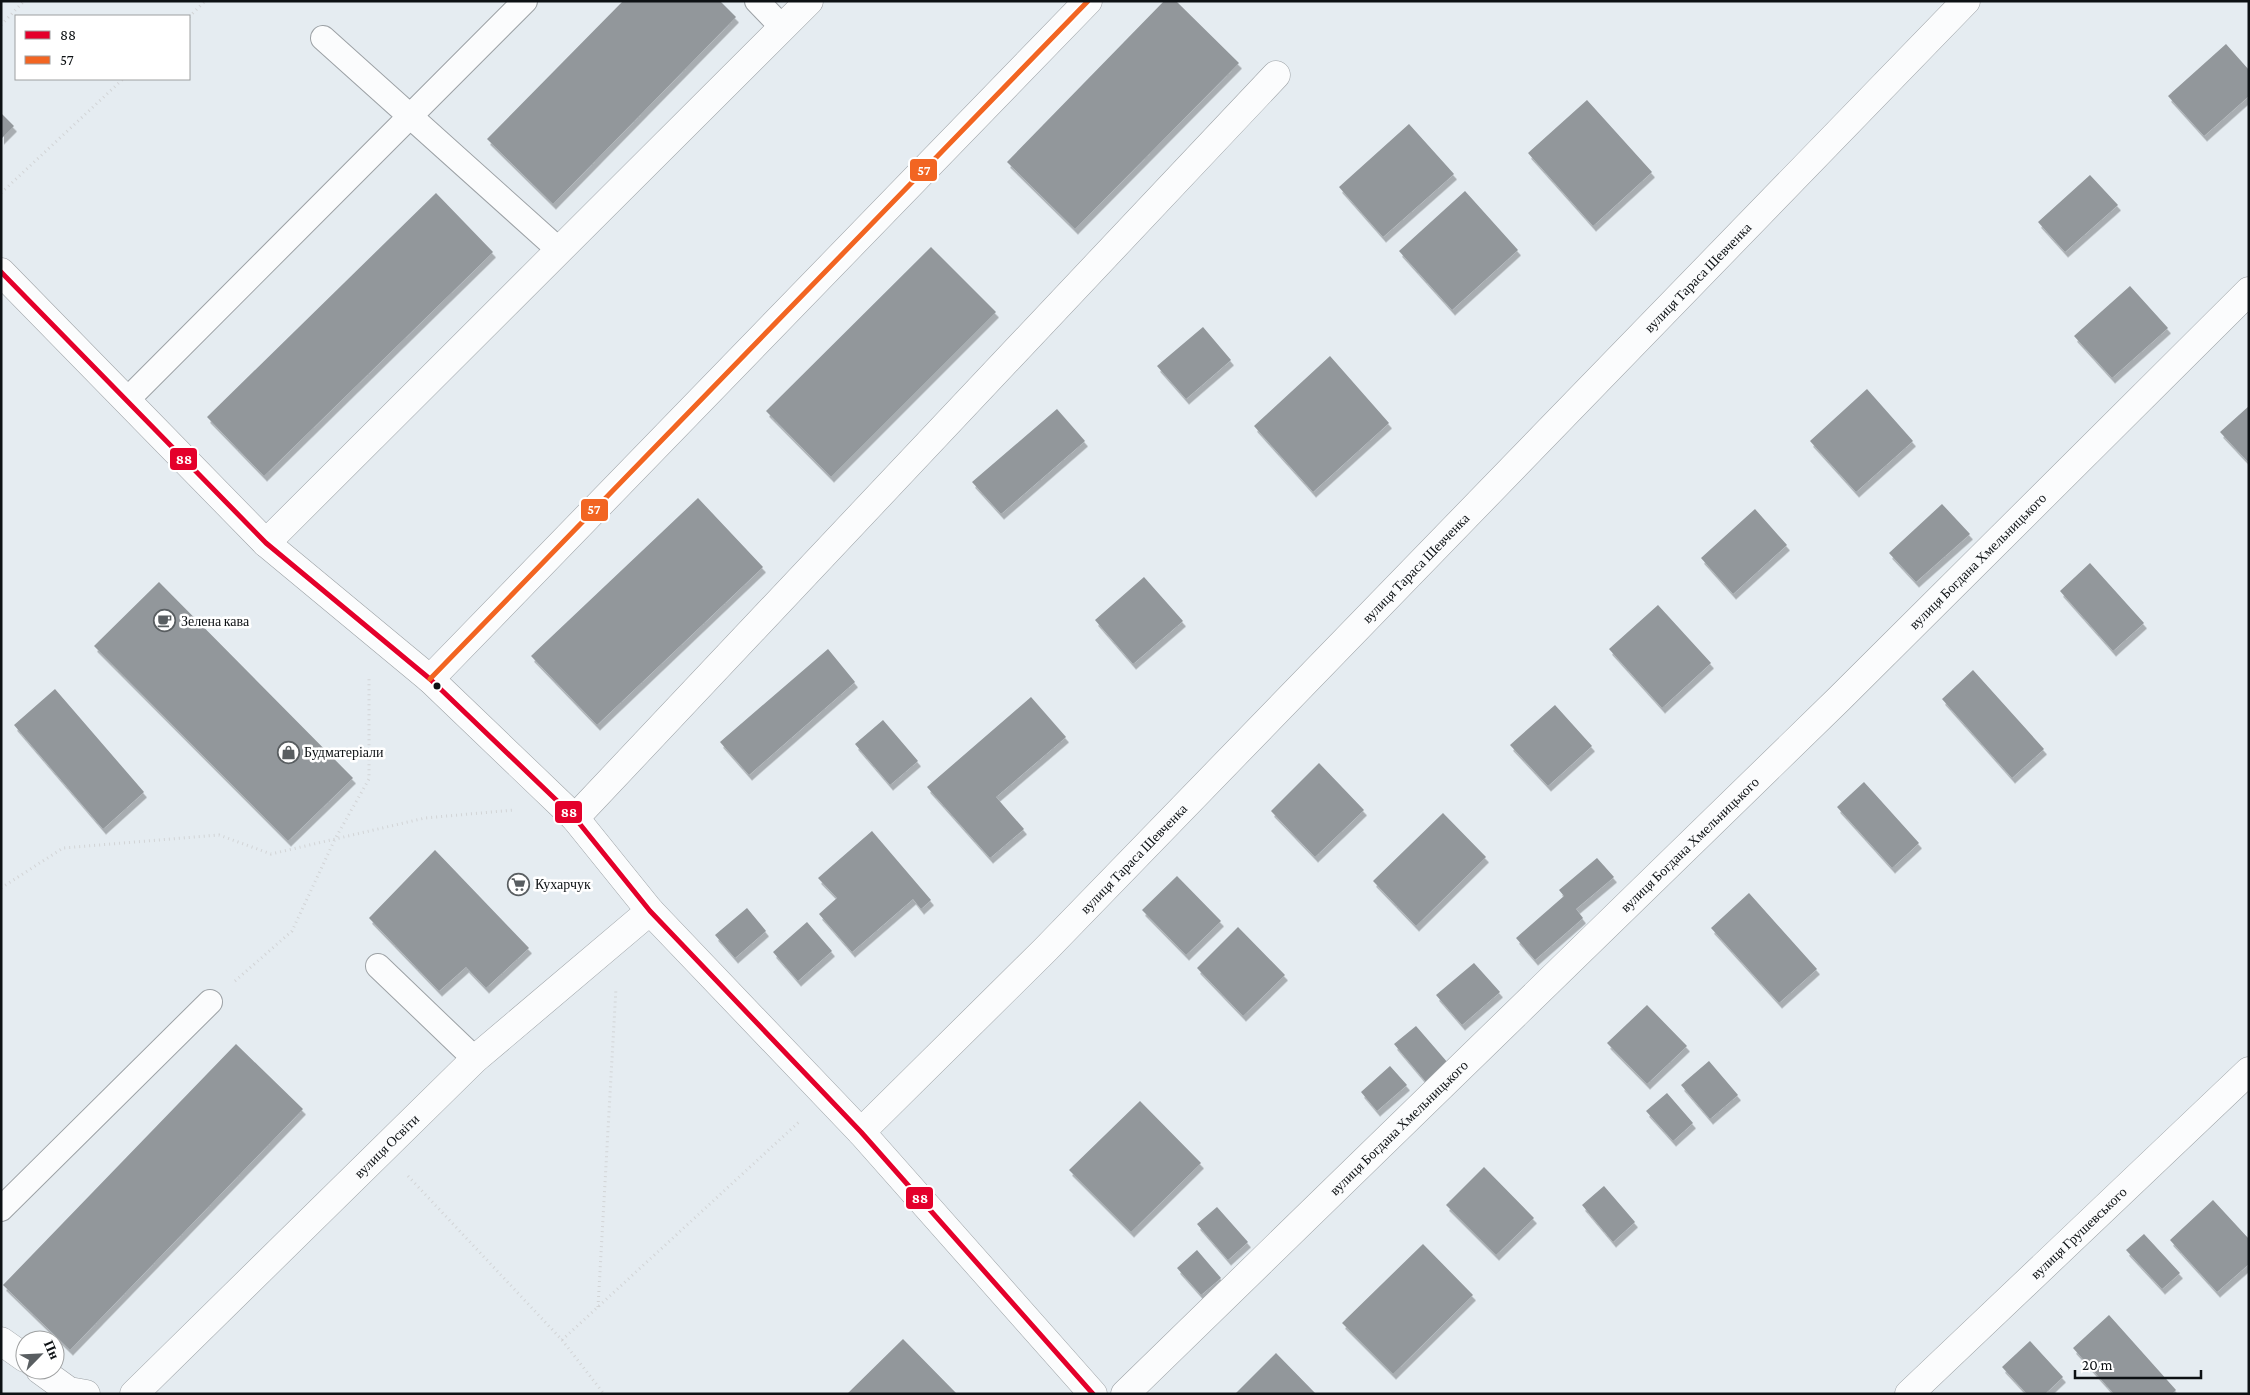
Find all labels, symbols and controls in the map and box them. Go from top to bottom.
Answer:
legend [15,15,190,80]
text: 88 [60,27,76,43]
text: 57 [60,52,74,68]
line badge: 57 [909,158,938,182]
text: 57 [917,162,931,178]
street label: вулиця Тараса Шевченка [1641,219,1755,336]
line badge: 88 [169,447,198,471]
text: 88 [176,451,192,467]
street label: вулиця Богдана Хмельницького [1906,490,2049,632]
line badge: 57 [580,498,609,522]
text: 57 [587,501,601,517]
street label: вулиця Тараса Шевченка [1359,509,1473,626]
cafe icon: Зелена кава [153,609,177,633]
place label: Зелена кава [181,613,250,629]
unlabelled marker [432,681,442,691]
shop icon: Будматеріали [276,740,300,764]
place label: Будматеріали [304,744,384,760]
street label: вулиця Богдана Хмельницького [1617,774,1762,915]
line badge: 88 [554,800,583,824]
street label: вулиця Тараса Шевченка [1077,800,1191,917]
text: 88 [561,804,577,820]
supermarket icon: Кухарчук [507,872,531,896]
place label: Кухарчук [535,876,591,892]
street label: вулиця Богдана Хмельницького [1326,1057,1471,1198]
street label: вулиця Освіти [351,1110,422,1181]
street label: вулиця Грушевського [2027,1184,2130,1282]
line badge: 88 [905,1186,934,1210]
text: 88 [912,1190,928,1206]
north arrow [15,1330,65,1380]
text: Пн [41,1338,63,1362]
scale bar [2075,1348,2201,1380]
text: 20 m [2082,1357,2113,1373]

